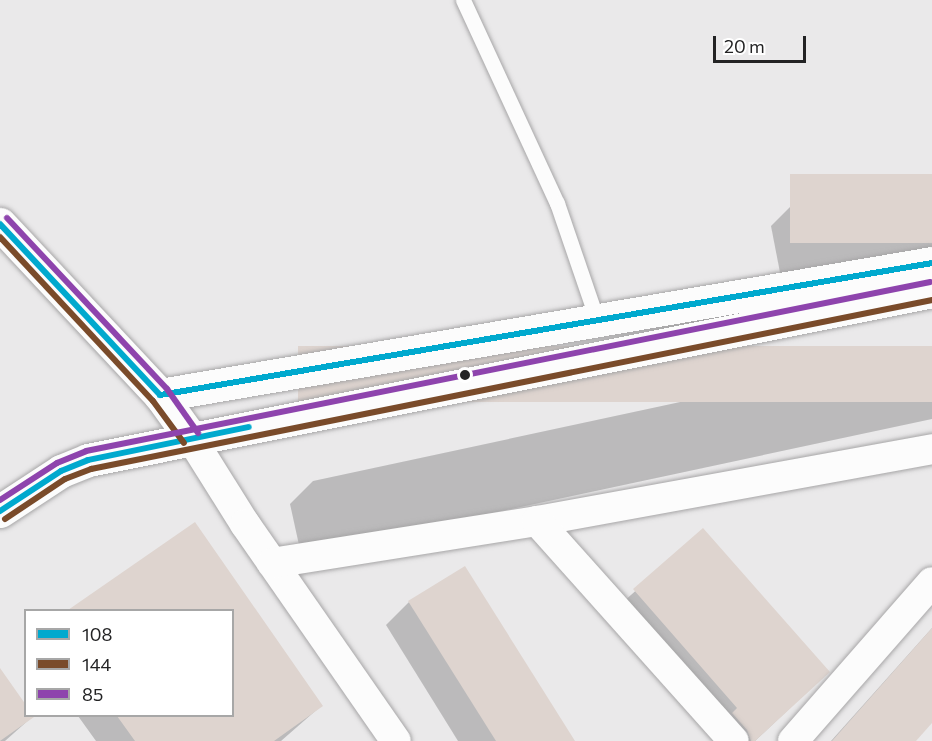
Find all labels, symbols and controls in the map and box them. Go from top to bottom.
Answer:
scale bar [716,24,809,62]
text: 20 m [724,35,765,57]
unlabelled marker [459,369,471,381]
legend [24,609,234,717]
text: 108 [82,623,112,645]
text: 144 [82,653,111,675]
text: 85 [82,683,103,705]

